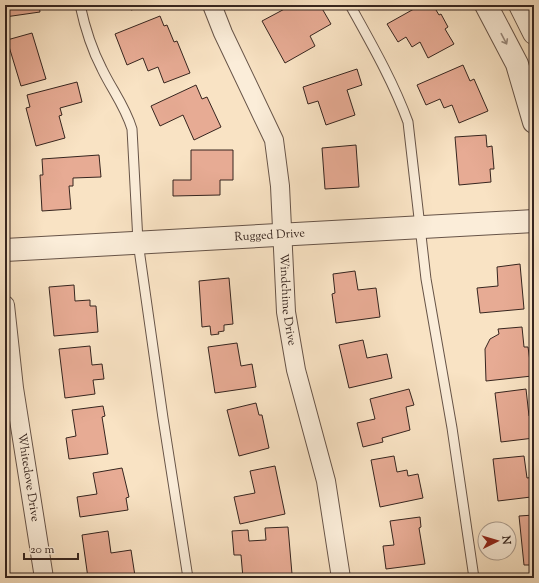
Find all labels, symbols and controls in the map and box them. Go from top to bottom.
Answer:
one-way arrow [501,33,508,45]
street label: Rugged Drive [234,225,306,246]
street label: Windchime Drive [274,253,301,348]
street label: Whitedove Drive [12,432,44,523]
north arrow [477,521,517,561]
text: N [498,534,514,546]
scale bar [24,535,78,561]
text: 20 m [30,541,55,559]

